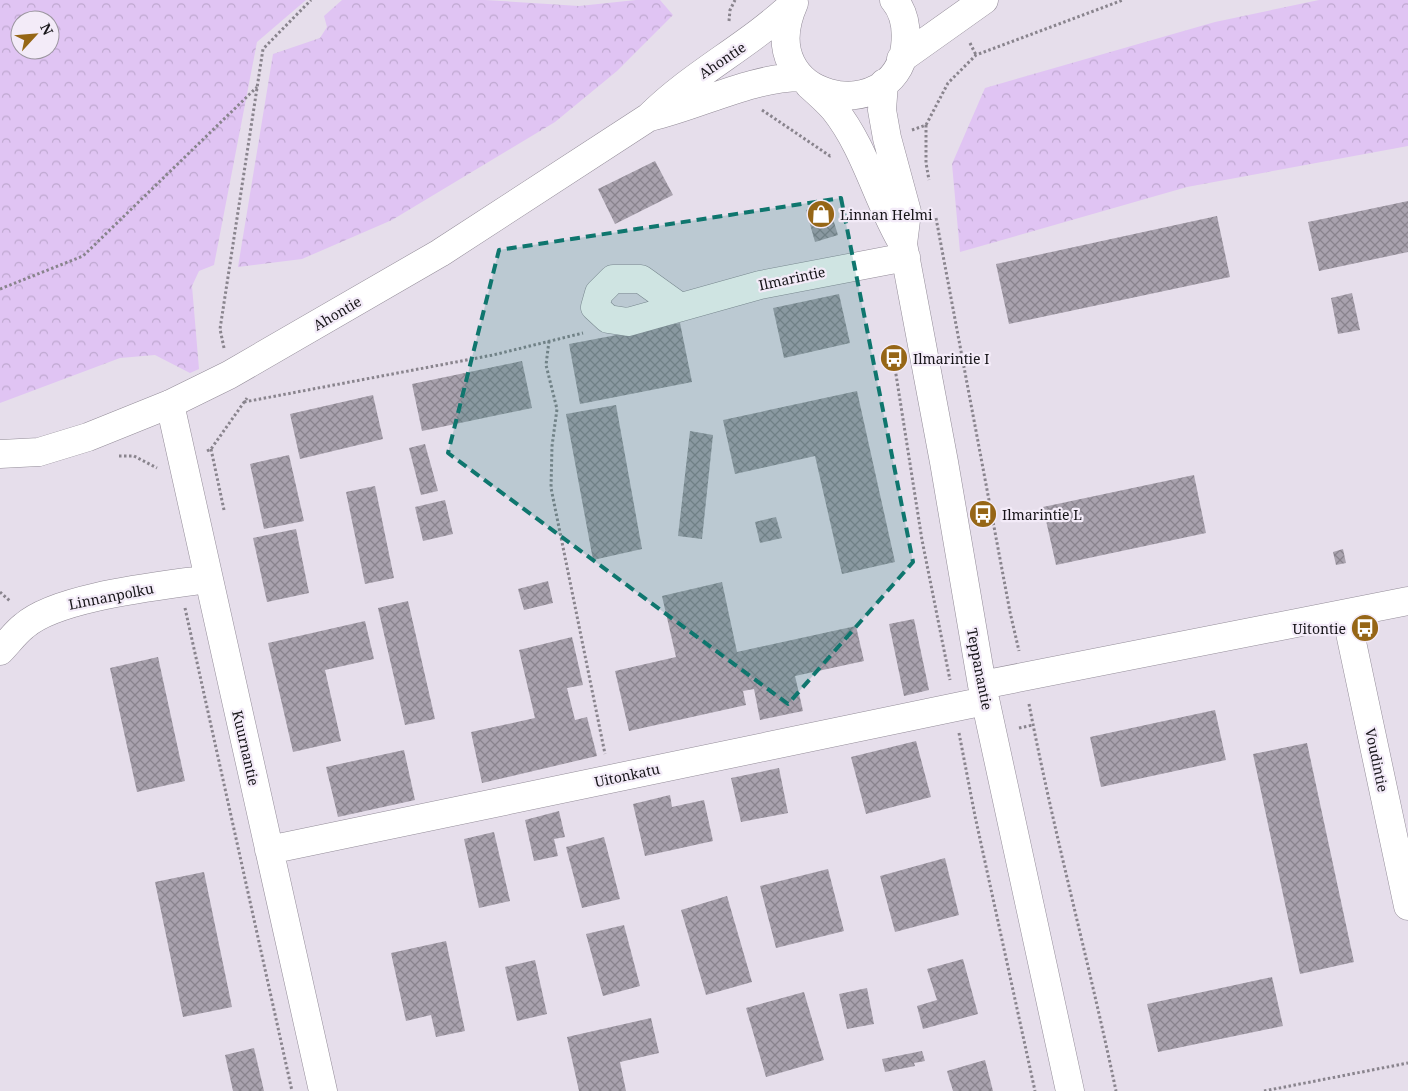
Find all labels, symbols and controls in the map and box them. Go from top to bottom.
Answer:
north arrow [10,10,60,60]
text: N [36,20,58,38]
street label: Ahontie [695,37,749,83]
shop icon: Linnan Helmi [806,199,836,229]
place label: Linnan Helmi [840,205,933,224]
street label: Ilmarintie [757,262,827,294]
street label: Ahontie [309,292,365,334]
bus stop icon: Ilmarintie I [879,343,909,373]
place label: Ilmarintie I [913,349,989,368]
bus stop icon: Ilmarintie L [968,499,998,529]
place label: Ilmarintie L [1002,505,1082,524]
street label: Linnanpolku [67,578,155,614]
bus stop icon: Uitontie [1350,613,1380,643]
place label: Uitontie [1293,619,1346,638]
street label: Teppanantie [963,626,997,712]
street label: Kuurnantie [228,708,264,788]
street label: Voudintie [1361,726,1393,794]
street label: Uitonkatu [593,759,662,791]

